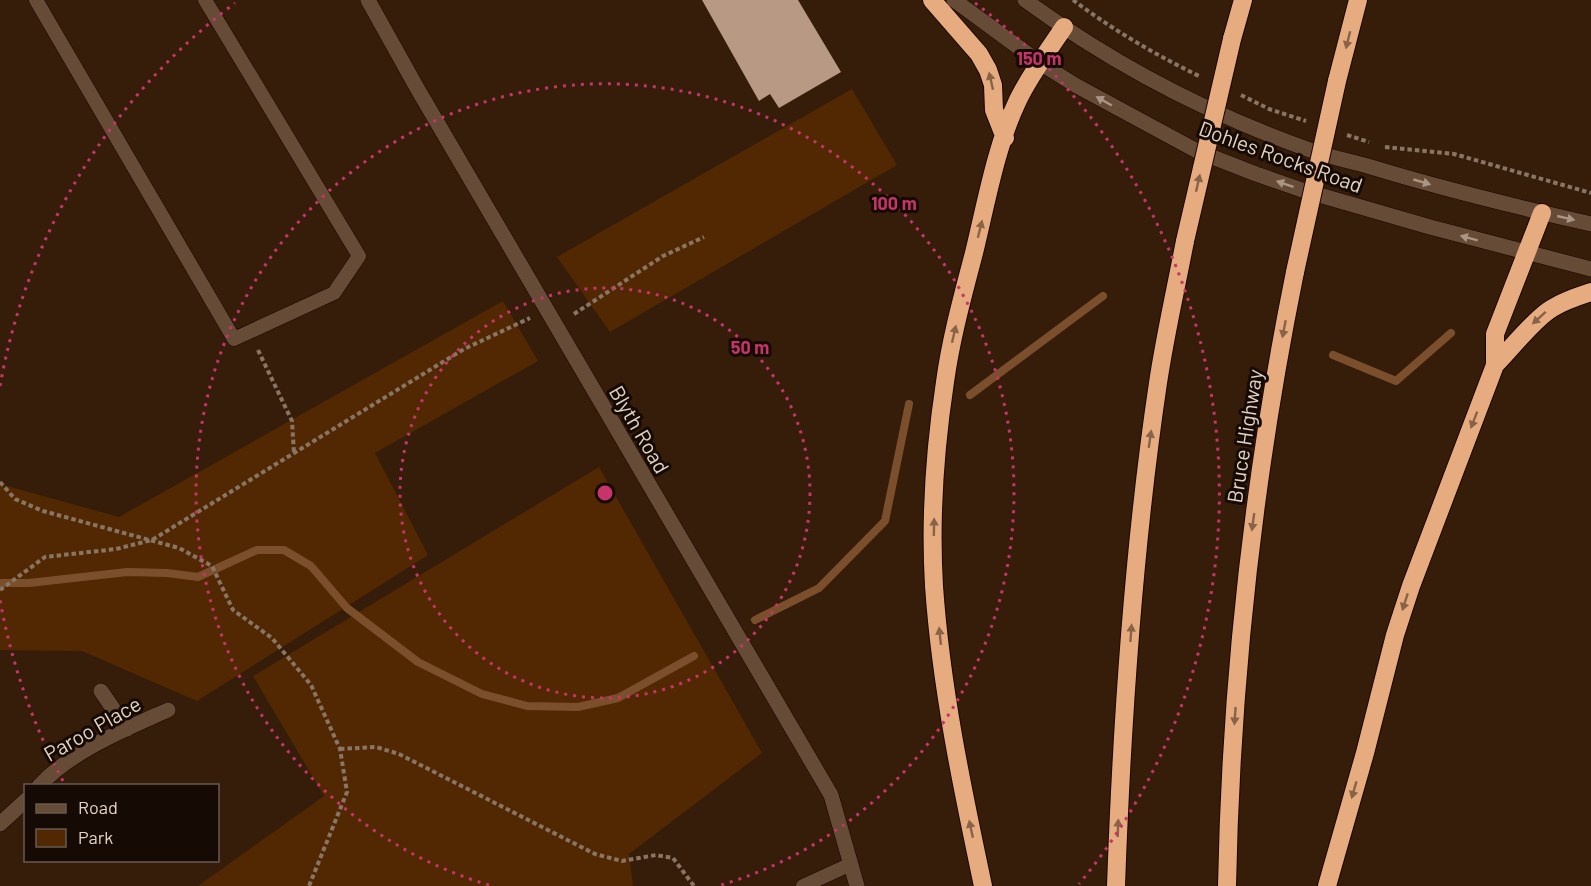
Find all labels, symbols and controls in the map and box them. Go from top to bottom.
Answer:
one-way arrow [1342,31,1352,50]
text: 150 m [1017,47,1061,69]
one-way arrow [986,72,996,91]
one-way arrow [1096,96,1112,107]
street label: Dohles Rocks Road [1196,115,1366,197]
one-way arrow [1194,174,1203,193]
one-way arrow [1413,178,1431,188]
one-way arrow [1276,179,1294,189]
text: 100 m [871,192,917,214]
one-way arrow [1557,214,1576,224]
one-way arrow [975,220,985,238]
one-way arrow [1460,233,1478,242]
one-way arrow [1532,311,1547,325]
one-way arrow [1279,320,1288,339]
one-way arrow [950,324,960,343]
text: 50 m [731,336,769,358]
street label: Bruce Highway [1221,367,1267,505]
street label: Blyth Road [605,381,675,477]
one-way arrow [1469,411,1479,429]
one-way arrow [1146,429,1155,448]
centre of rings [595,483,615,503]
one-way arrow [1249,512,1258,531]
one-way arrow [929,518,938,537]
one-way arrow [1400,593,1410,611]
one-way arrow [1126,623,1135,642]
one-way arrow [935,627,945,646]
street label: Paroo Place [39,690,145,766]
one-way arrow [1230,706,1240,725]
one-way arrow [1349,781,1358,799]
legend [24,784,219,862]
text: Road [78,796,118,818]
one-way arrow [1113,818,1123,837]
one-way arrow [966,819,975,838]
text: Park [78,826,113,848]

